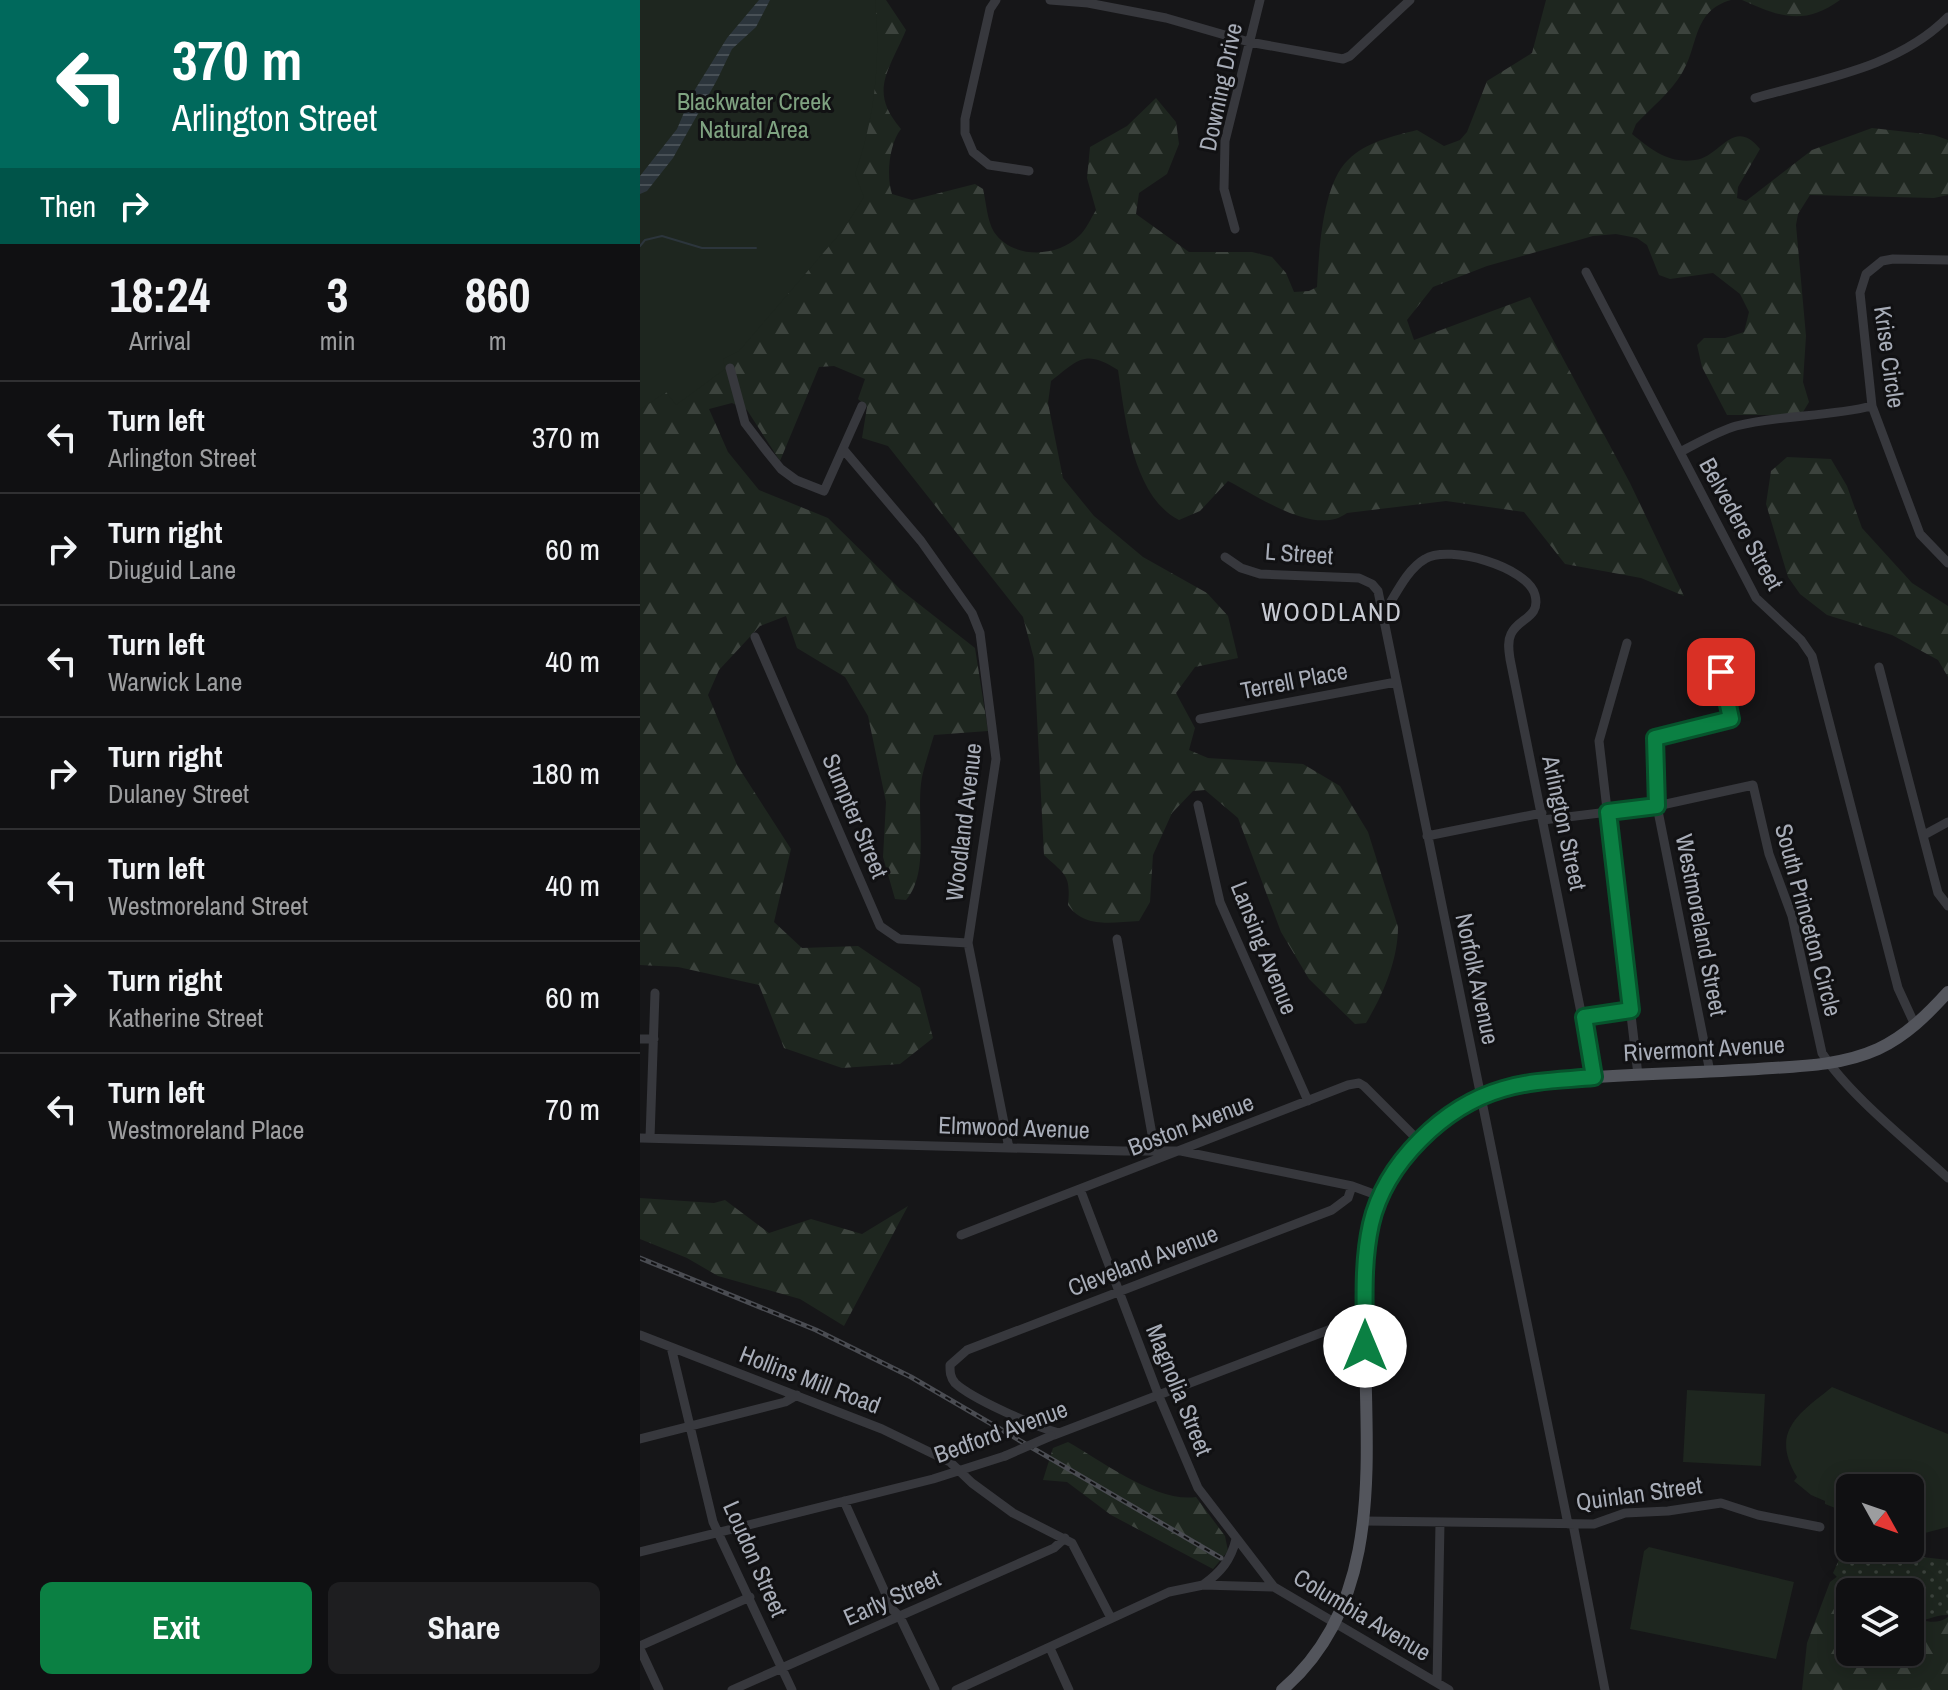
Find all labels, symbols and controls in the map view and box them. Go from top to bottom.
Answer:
street label: Downing Drive [1191,20,1249,154]
text: 370 m [172,22,302,97]
icon: left [40,32,144,136]
park label: Blackwater Creek Natural Area [677,85,831,145]
text: Arlington Street [172,94,377,142]
icon: right [112,184,156,228]
text: Then [40,186,96,226]
text: 18:24 [110,262,210,327]
text: 3 [327,262,348,327]
text: 860 [465,262,530,327]
street label: Krise Circle [1867,304,1913,410]
text: Arrival [129,323,191,358]
text: min [320,323,355,358]
text: m [489,323,507,358]
text: Turn left [108,400,205,440]
icon: left [40,415,84,459]
text: 370 m [532,417,600,457]
text: Arlington Street [108,440,256,475]
street label: Belvedere Street [1692,452,1792,596]
text: Turn right [108,512,222,552]
icon: right [40,527,84,571]
text: 60 m [545,529,600,569]
street label: L Street [1264,535,1335,571]
text: Diuguid Lane [108,552,236,587]
district label: WOODLAND [1261,594,1403,629]
text: Turn left [108,624,205,664]
pin [1687,638,1755,706]
icon: left [40,639,84,683]
text: 40 m [545,641,600,681]
icon: arrive [1699,650,1743,694]
street label: Terrell Place [1238,654,1350,706]
text: Warwick Lane [108,664,242,699]
text: Turn right [108,736,222,776]
street label: Woodland Avenue [937,741,989,903]
street label: Sumpter Street [815,748,897,883]
icon: right [40,751,84,795]
street label: Arlington Street [1535,752,1595,894]
text: 180 m [532,753,600,793]
text: Dulaney Street [108,776,249,811]
street label: South Princeton Circle [1768,820,1850,1020]
street label: Westmoreland Street [1669,831,1735,1019]
text: Turn left [108,848,205,888]
icon: left [40,863,84,907]
text: 40 m [545,865,600,905]
street label: Lansing Avenue [1224,876,1306,1019]
text: Westmoreland Street [108,888,308,923]
street label: Norfolk Avenue [1448,910,1507,1047]
text: Turn right [108,960,222,1000]
icon: right [40,975,84,1019]
text: 60 m [545,977,600,1017]
text: Katherine Street [108,1000,263,1035]
street label: Rivermont Avenue [1622,1028,1785,1068]
text: Turn left [108,1072,205,1112]
street label: Boston Avenue [1123,1085,1258,1163]
icon: left [40,1087,84,1131]
text: 70 m [545,1089,600,1129]
street label: Elmwood Avenue [938,1108,1090,1146]
text: Westmoreland Place [108,1112,304,1147]
street label: Cleveland Avenue [1063,1217,1222,1303]
position arrow [1323,1304,1407,1388]
street label: Magnolia Street [1139,1319,1221,1461]
street label: Hollins Mill Road [735,1337,886,1421]
street label: Bedford Avenue [930,1392,1072,1470]
street label: Quinlan Street [1574,1468,1704,1518]
north arrow [1836,1474,1924,1562]
map controls [1836,1474,1924,1666]
street label: Loudon Street [716,1496,796,1622]
street label: Early Street [838,1561,946,1633]
street label: Columbia Avenue [1288,1561,1437,1668]
button: layers [1836,1578,1924,1666]
button: Exit [40,1582,312,1674]
button: Share [328,1582,600,1674]

